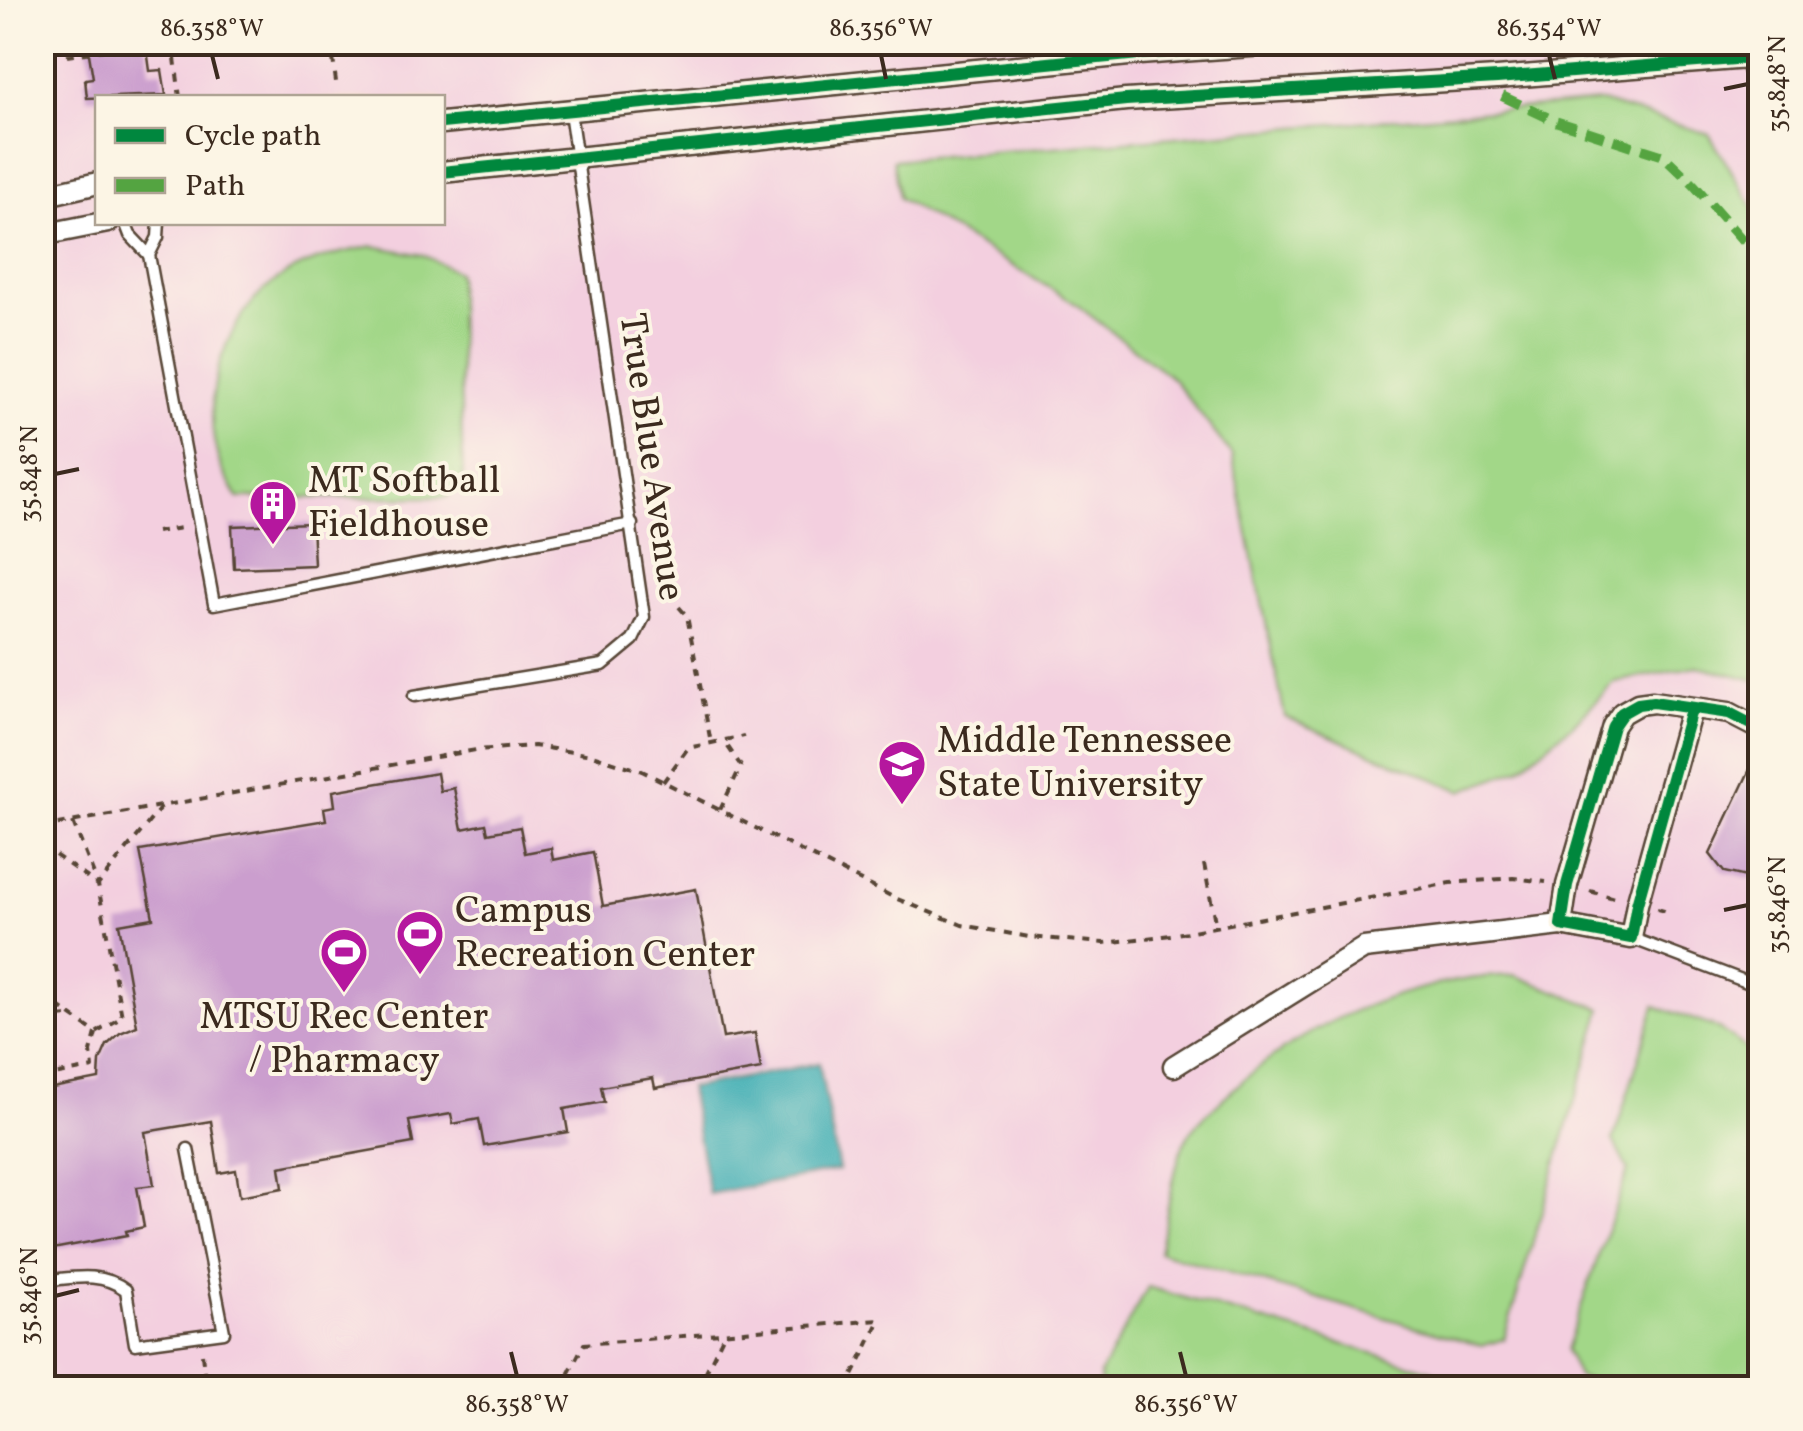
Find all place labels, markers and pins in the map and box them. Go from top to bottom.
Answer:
place label: MT Softball Fieldhouse [308,456,500,553]
building icon: MT Softball Fieldhouse [247,478,299,546]
place label: Middle Tennessee State University [937,716,1232,813]
school or university icon: Middle Tennessee State University [876,738,928,806]
place label: Campus Recreation Center [455,886,755,983]
sports icon: Campus Recreation Center [394,908,446,976]
sports icon: MTSU Rec Center / Pharmacy [318,926,370,994]
place label: MTSU Rec Center / Pharmacy [199,992,489,1089]

